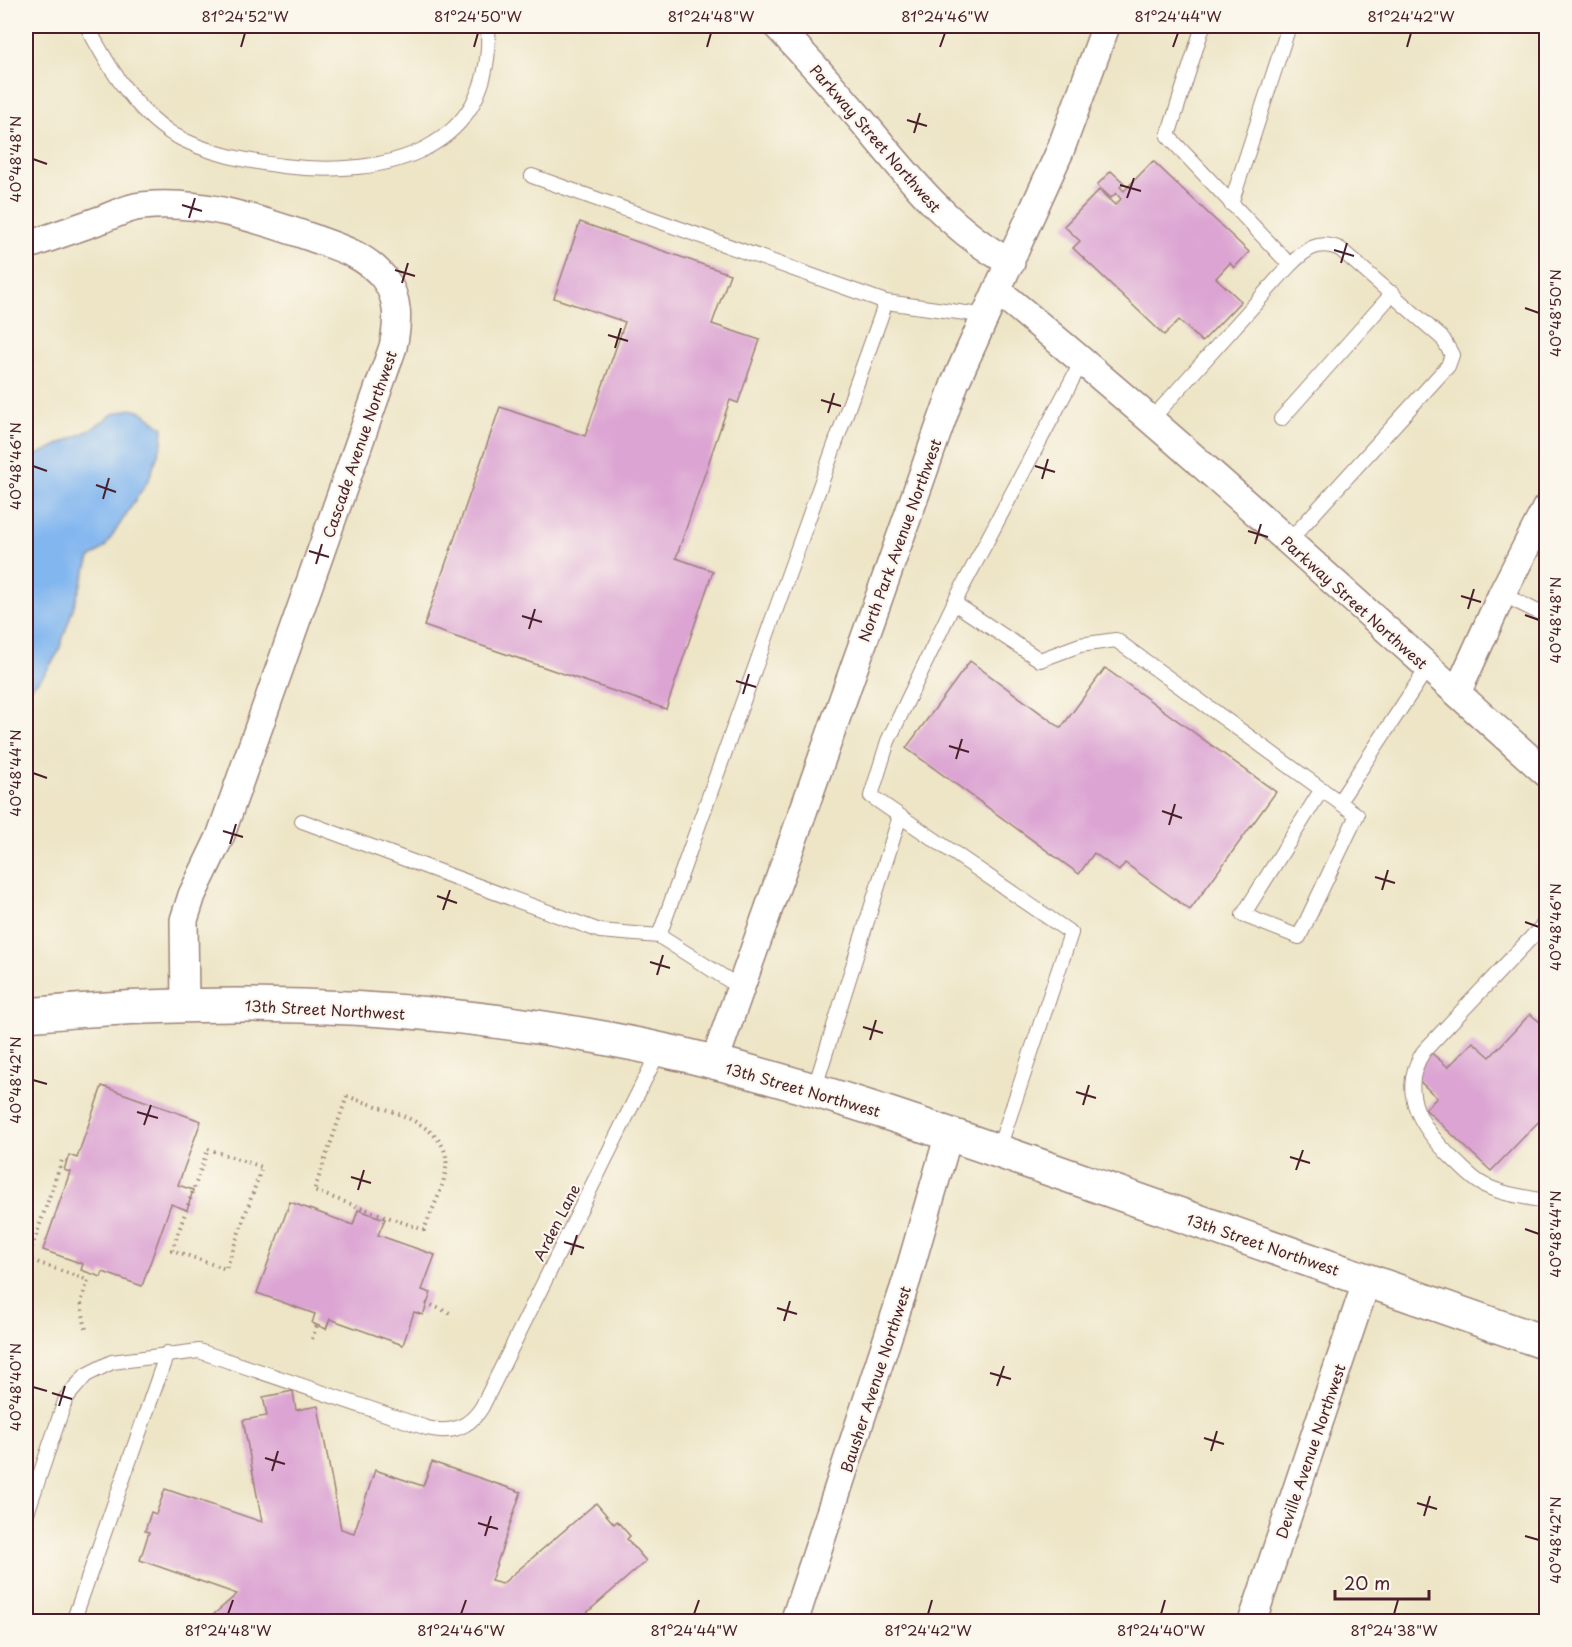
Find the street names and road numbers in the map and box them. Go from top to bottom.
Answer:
street label: Parkway Street Northwest [805,59,947,217]
street label: Cascade Avenue Northwest [316,347,402,541]
street label: North Park Avenue Northwest [852,435,947,645]
street label: Parkway Street Northwest [1277,530,1433,674]
street label: 13th Street Northwest [244,993,406,1025]
street label: 13th Street Northwest [723,1056,883,1122]
street label: Arden Lane [527,1180,585,1264]
street label: 13th Street Northwest [1183,1207,1343,1281]
street label: Bausher Avenue Northwest [834,1283,916,1475]
street label: Deville Avenue Northwest [1269,1360,1351,1542]

